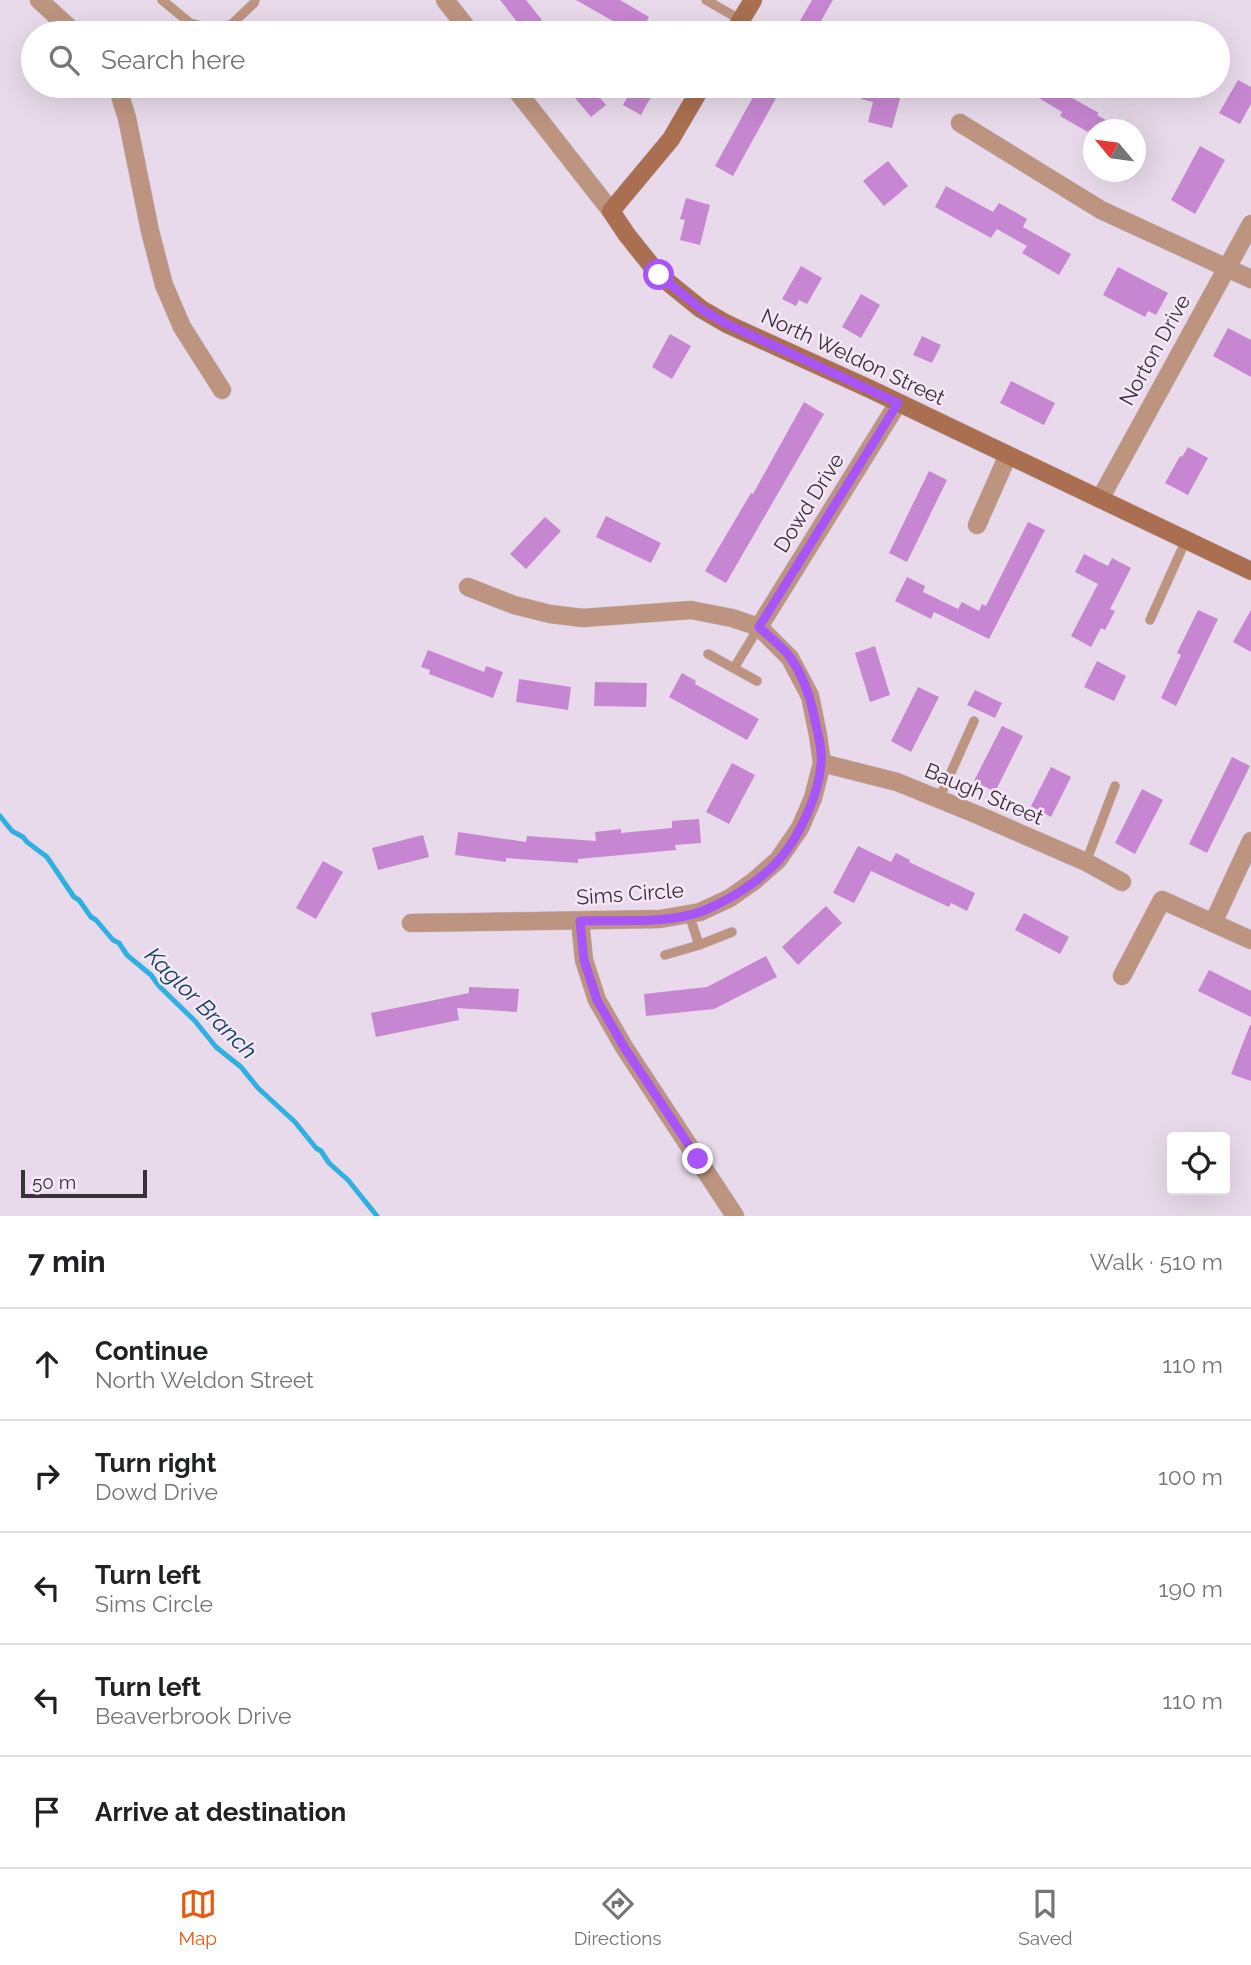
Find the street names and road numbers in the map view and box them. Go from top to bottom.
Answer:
street label: Norton Drive [1114,290,1195,410]
street label: North Weldon Street [757,303,949,410]
street label: Dowd Drive [768,448,849,557]
street label: Baugh Street [921,757,1047,830]
street label: Sims Circle [575,877,685,910]

